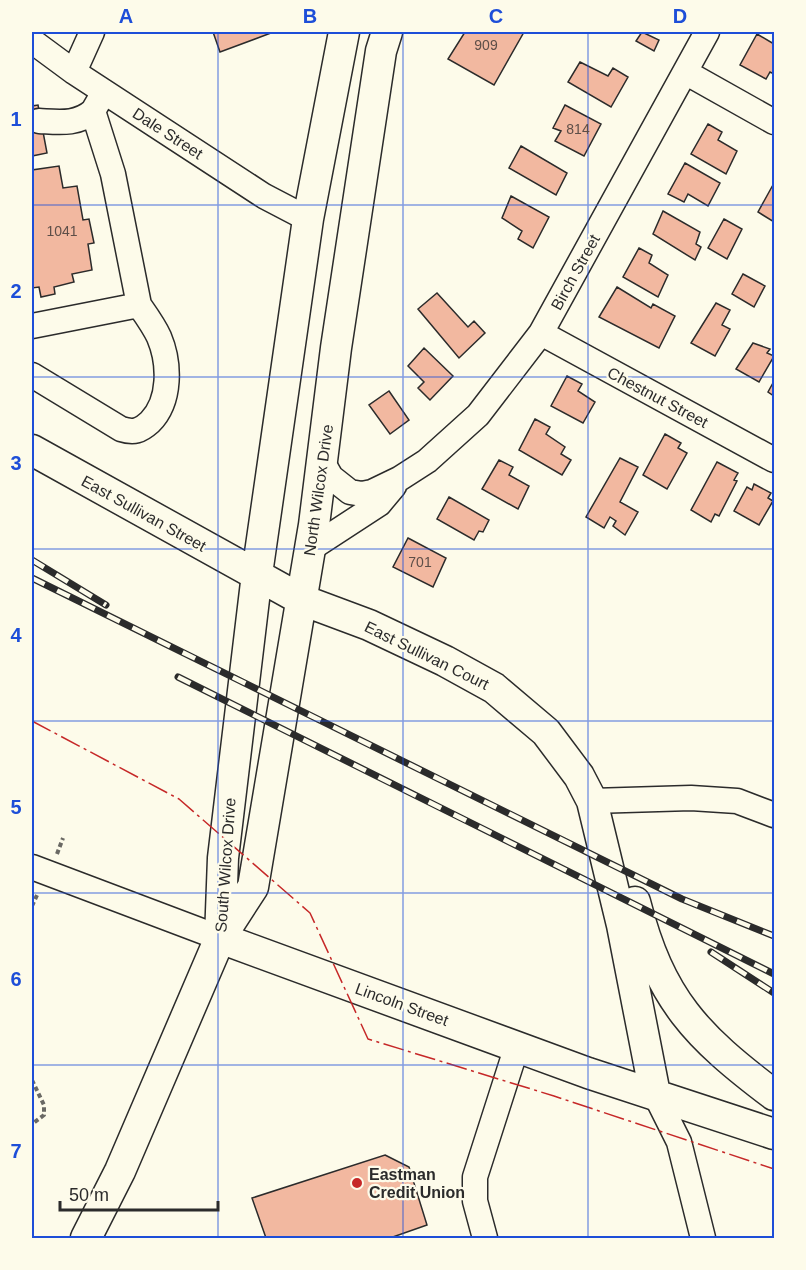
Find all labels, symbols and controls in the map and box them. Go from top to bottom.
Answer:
text: A [119,5,133,27]
text: B [303,5,317,27]
text: C [489,5,503,27]
text: D [673,5,687,27]
house number: 909 [474,37,498,53]
street label: Dale Street [130,104,206,163]
text: 1 [10,108,22,130]
house number: 814 [566,121,590,137]
house number: 1041 [46,223,78,239]
street label: Birch Street [548,231,603,313]
text: 2 [10,280,22,302]
street label: Chestnut Street [605,364,711,431]
street label: North Wilcox Drive [301,423,336,557]
text: 3 [10,452,22,474]
street label: East Sullivan Street [79,472,209,555]
house number: 701 [408,554,432,570]
street label: East Sullivan Court [362,618,492,693]
text: 4 [10,624,22,646]
text: 5 [10,796,22,818]
street label: South Wilcox Drive [212,797,239,933]
text: 6 [10,968,22,990]
street label: Lincoln Street [353,980,451,1029]
text: 7 [10,1140,22,1162]
place label: Eastman Credit Union [369,1166,465,1201]
scale bar [60,1174,218,1212]
marker: Eastman Credit Union [350,1176,364,1190]
text: 50 m [69,1185,109,1205]

